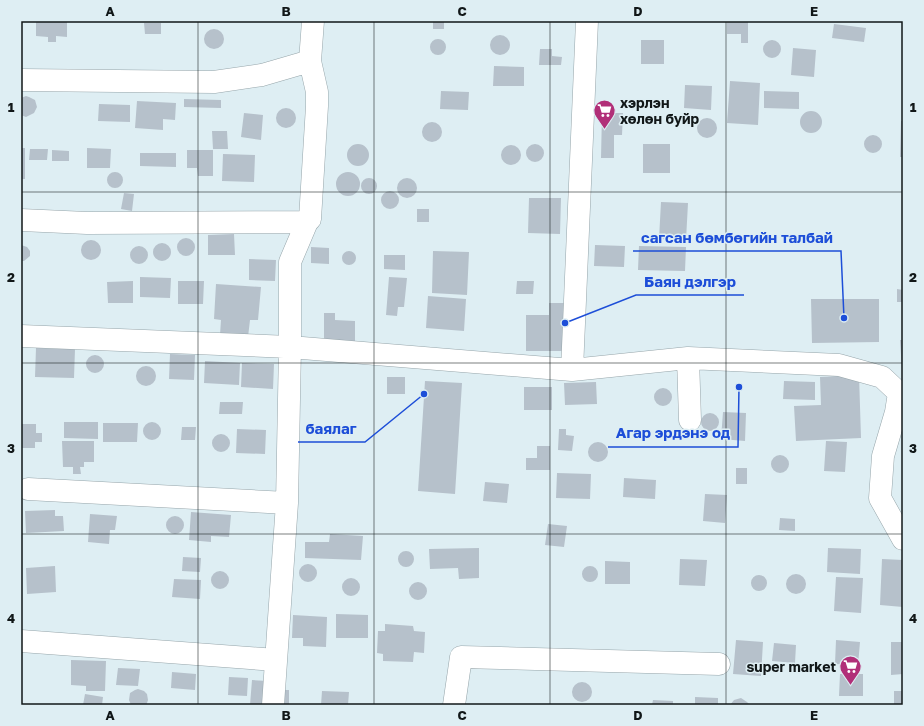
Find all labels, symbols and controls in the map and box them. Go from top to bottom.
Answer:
text: A [105,3,115,19]
text: B [281,3,291,19]
text: C [457,3,467,19]
text: D [633,3,643,19]
text: E [810,3,818,19]
place label: хэрлэн хөлөн буйр [620,94,700,127]
supermarket icon: хэрлэн хөлөн буйр [591,98,617,131]
text: 1 [8,99,15,115]
text: 1 [910,99,917,115]
callout: сагсан бөмбөгийн талбай [633,224,841,251]
text: сагсан бөмбөгийн талбай [641,228,833,246]
callout: Баян дэлгэр [636,268,744,295]
text: 2 [7,269,15,285]
text: 2 [909,269,917,285]
text: Баян дэлгэр [644,272,736,290]
callout: баялаг [298,415,365,442]
text: баялаг [305,419,357,437]
callout: Агар эрдэнэ од [608,420,738,447]
text: Агар эрдэнэ од [616,423,731,441]
text: 3 [7,440,15,456]
text: 3 [909,440,917,456]
text: 4 [7,610,15,626]
text: 4 [909,610,917,626]
supermarket icon: super market [838,654,864,687]
place label: super market [747,658,836,675]
text: A [105,707,115,723]
text: B [281,707,291,723]
text: C [457,707,467,723]
text: D [633,707,643,723]
text: E [810,707,818,723]

